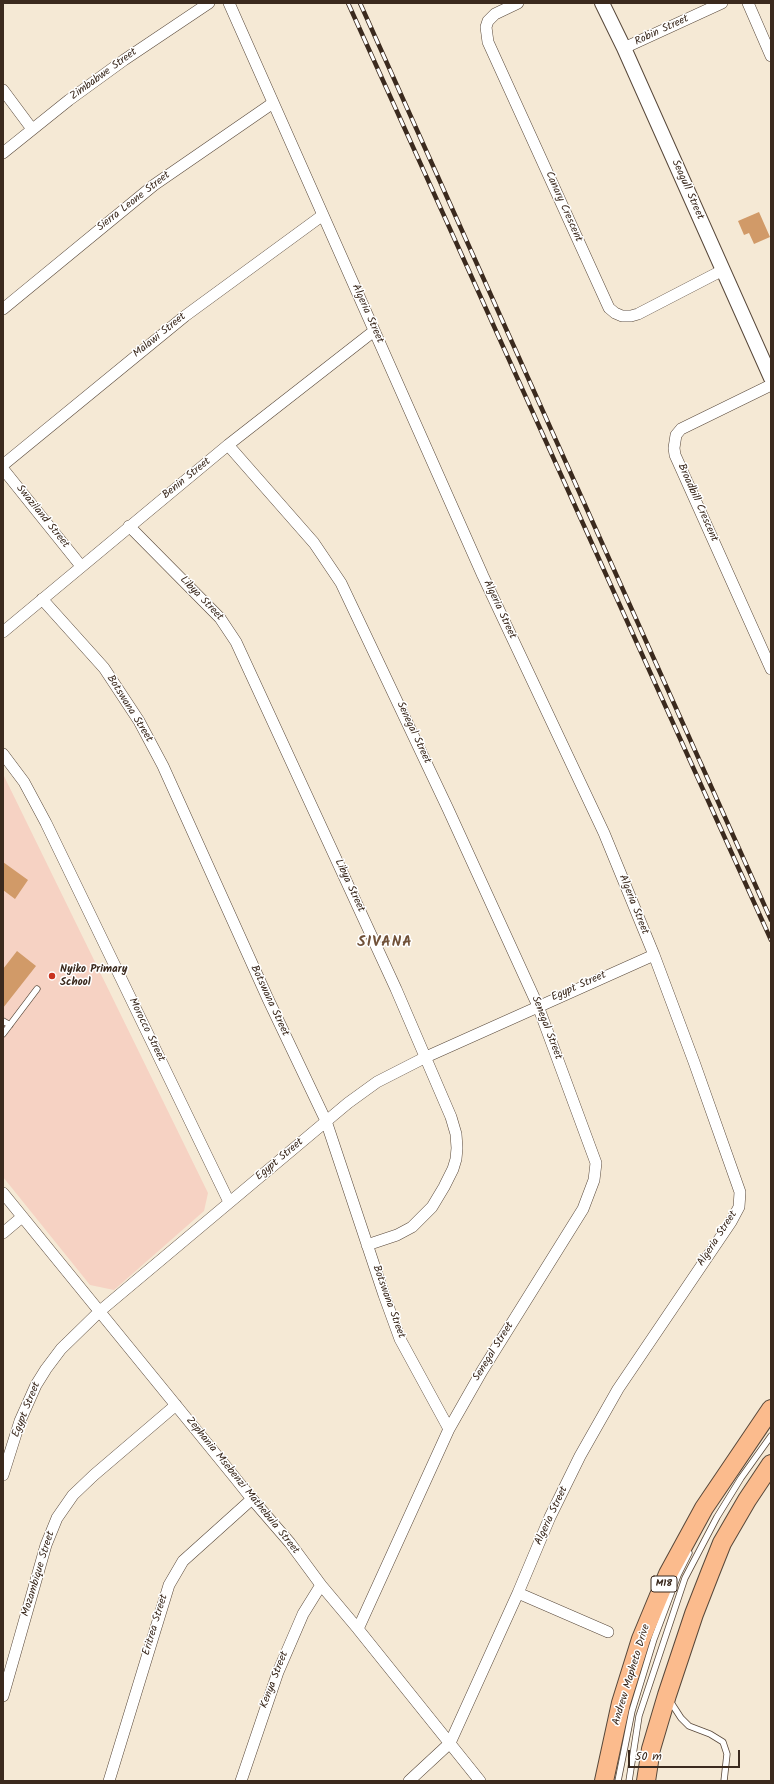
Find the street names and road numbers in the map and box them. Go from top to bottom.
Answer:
street label: Robin Street [633,13,691,49]
street label: Zimbabwe Street [68,46,140,104]
street label: Seagull Street [668,158,706,222]
street label: Sierra Leone Street [95,169,173,235]
street label: Canary Crescent [542,170,584,244]
street label: Algeria Street [348,282,386,346]
street label: Malawi Street [131,311,189,361]
street label: Benin Street [160,455,214,503]
street label: Broadbill Crescent [674,462,720,544]
street label: Swaziland Street [13,483,71,551]
street label: Libya Street [176,574,226,624]
street label: Algeria Street [480,579,518,641]
street label: Botswana Street [103,673,155,745]
street label: Senegal Street [393,700,433,766]
street label: Libya Street [331,857,367,915]
street label: Algeria Street [615,873,651,937]
street label: Botswana Street [247,963,291,1039]
street label: Egypt Street [550,969,608,1005]
street label: Senegal Street [528,994,564,1062]
street label: Morocco Street [125,996,167,1064]
street label: Egypt Street [253,1136,307,1184]
street label: Algeria Street [695,1209,741,1269]
street label: Botswana Street [369,1264,407,1340]
street label: Senegal Street [471,1320,517,1384]
street label: Egypt Street [10,1380,44,1440]
street label: Zephania Msebenzi Mathebula Street [182,1415,302,1557]
street label: Algeria Street [533,1485,571,1547]
street label: Mozambique Street [20,1530,58,1618]
road number: M18 [651,1576,677,1592]
street label: Eritrea Street [140,1593,172,1657]
street label: Andrew Mapheto Drive [610,1623,654,1727]
street label: Kenya Street [258,1650,292,1710]

